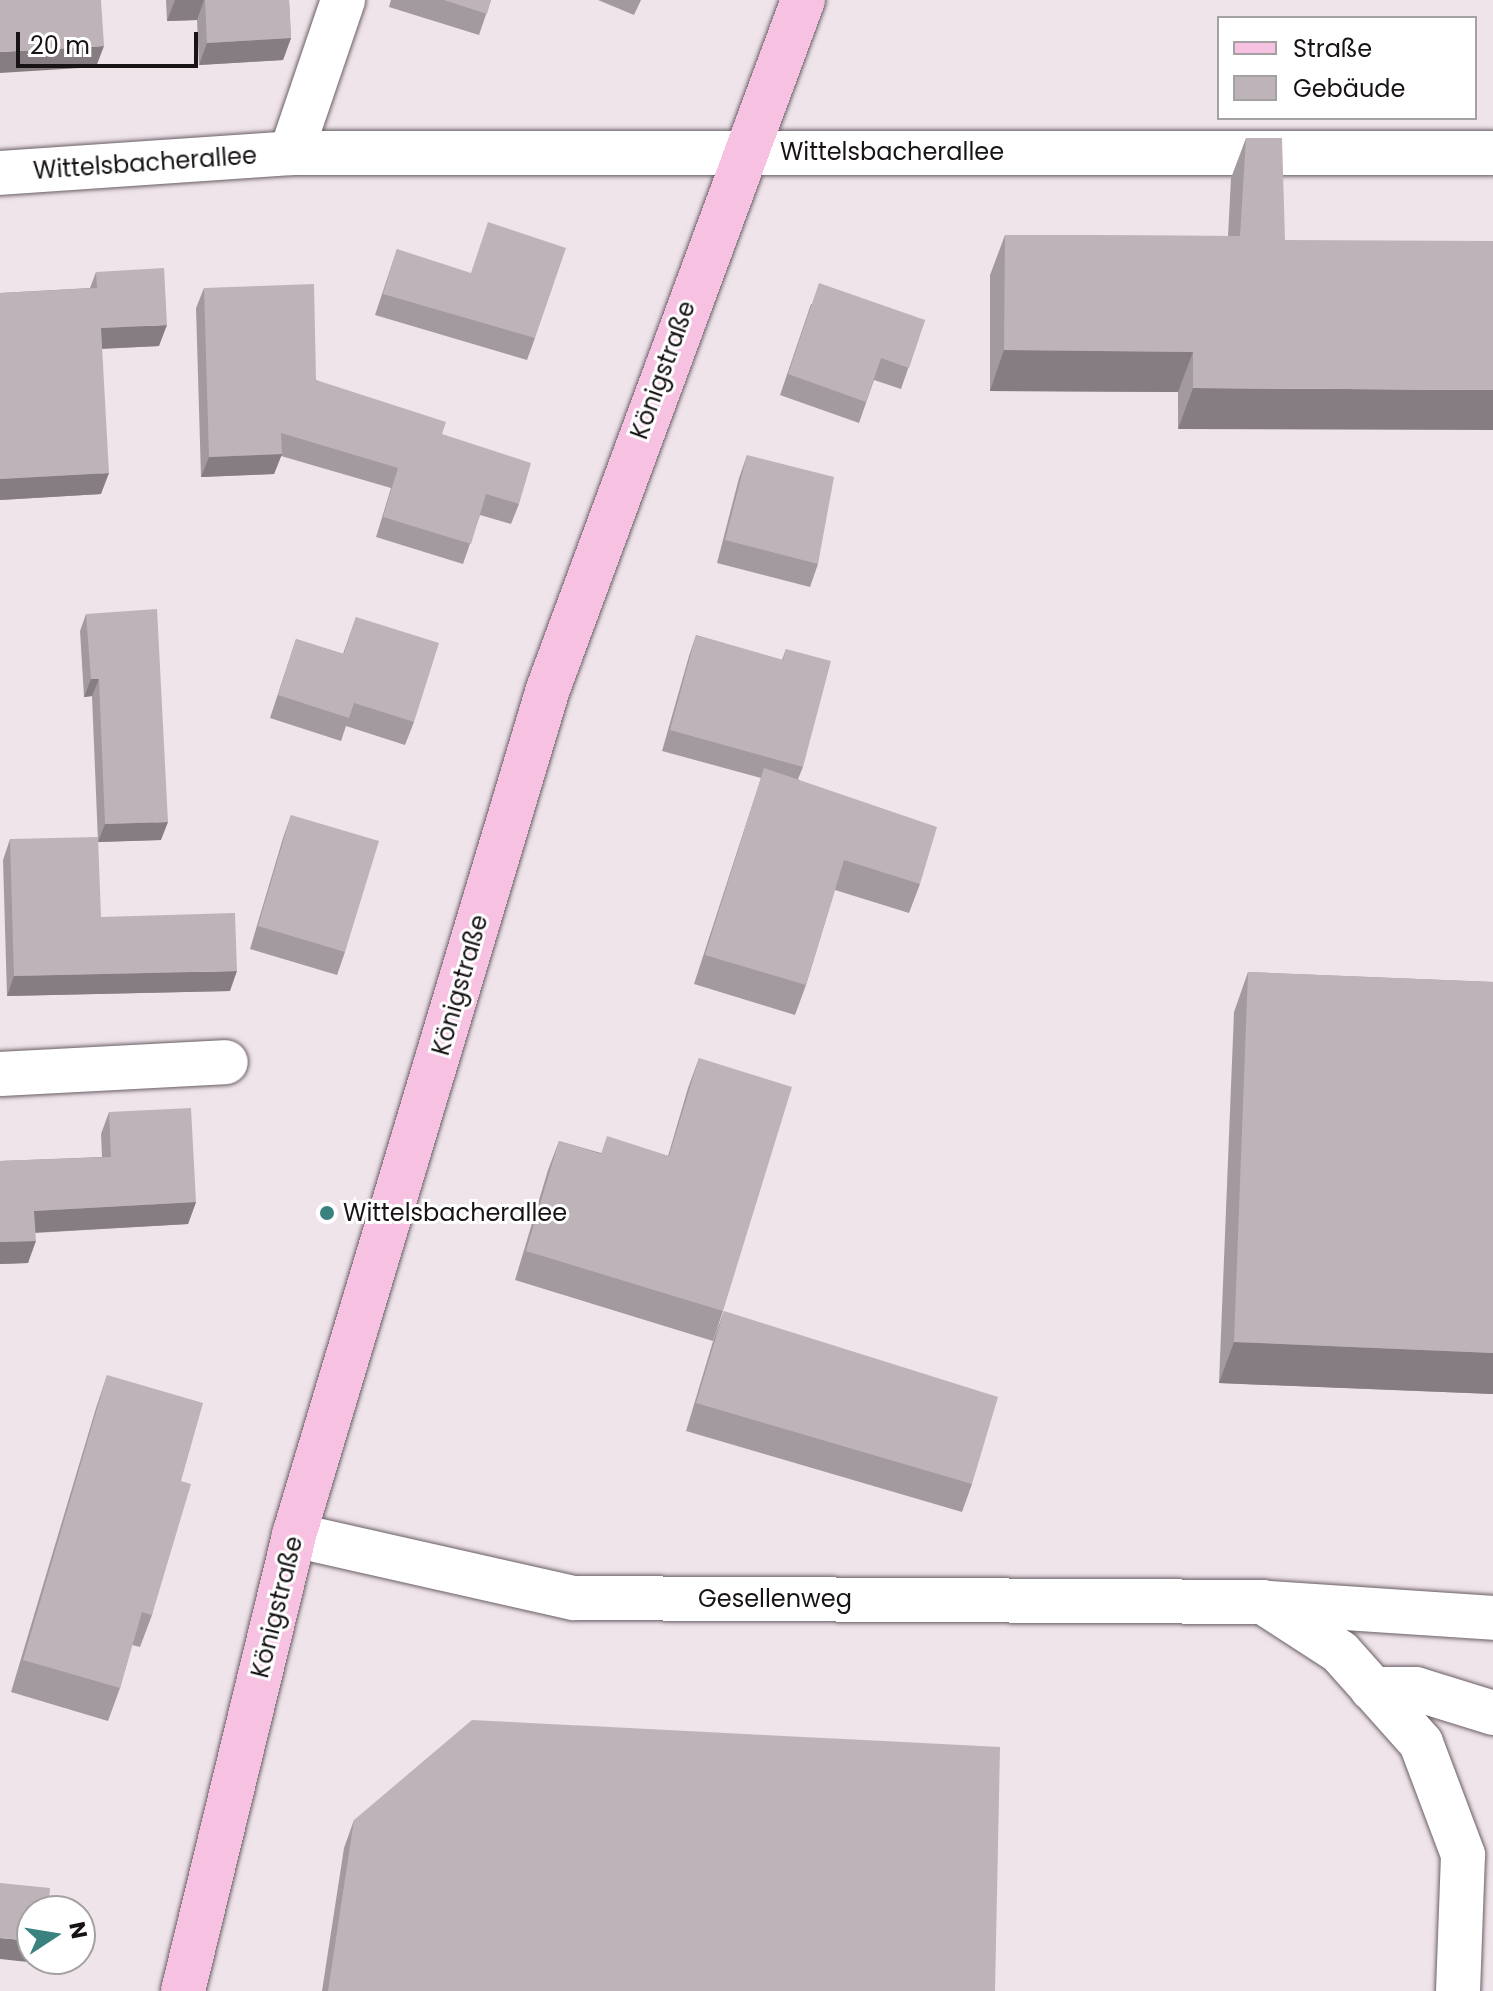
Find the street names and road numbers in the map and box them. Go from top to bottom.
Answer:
street label: Wittelsbacherallee [780,138,1004,166]
street label: Wittelsbacherallee [32,141,258,185]
street label: Königstraße [625,297,701,443]
street label: Königstraße [426,911,494,1059]
street label: Königstraße [246,1533,308,1681]
street label: Gesellenweg [698,1585,852,1613]

